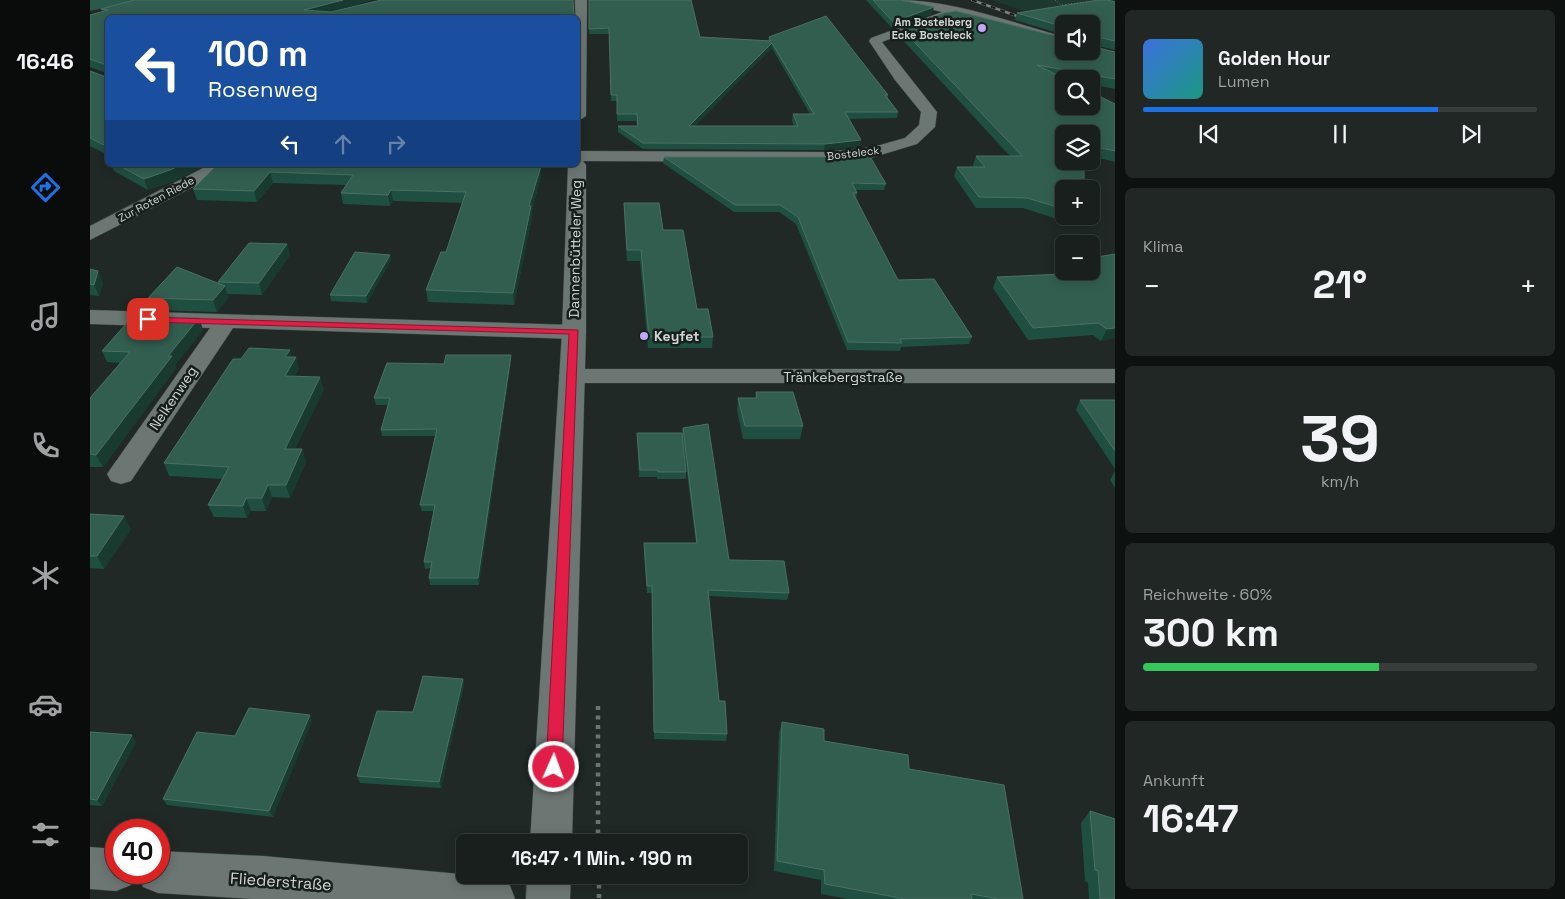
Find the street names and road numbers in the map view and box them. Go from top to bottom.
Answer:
street label: Bosteleck [826,143,880,163]
street label: Zur Roten Riede [116,173,196,225]
street label: Dannenbütteler Weg [565,180,585,318]
street label: Nelkenweg [145,363,201,433]
street label: Tränkebergstraße [783,368,903,386]
street label: Fliederstraße [230,867,332,896]

